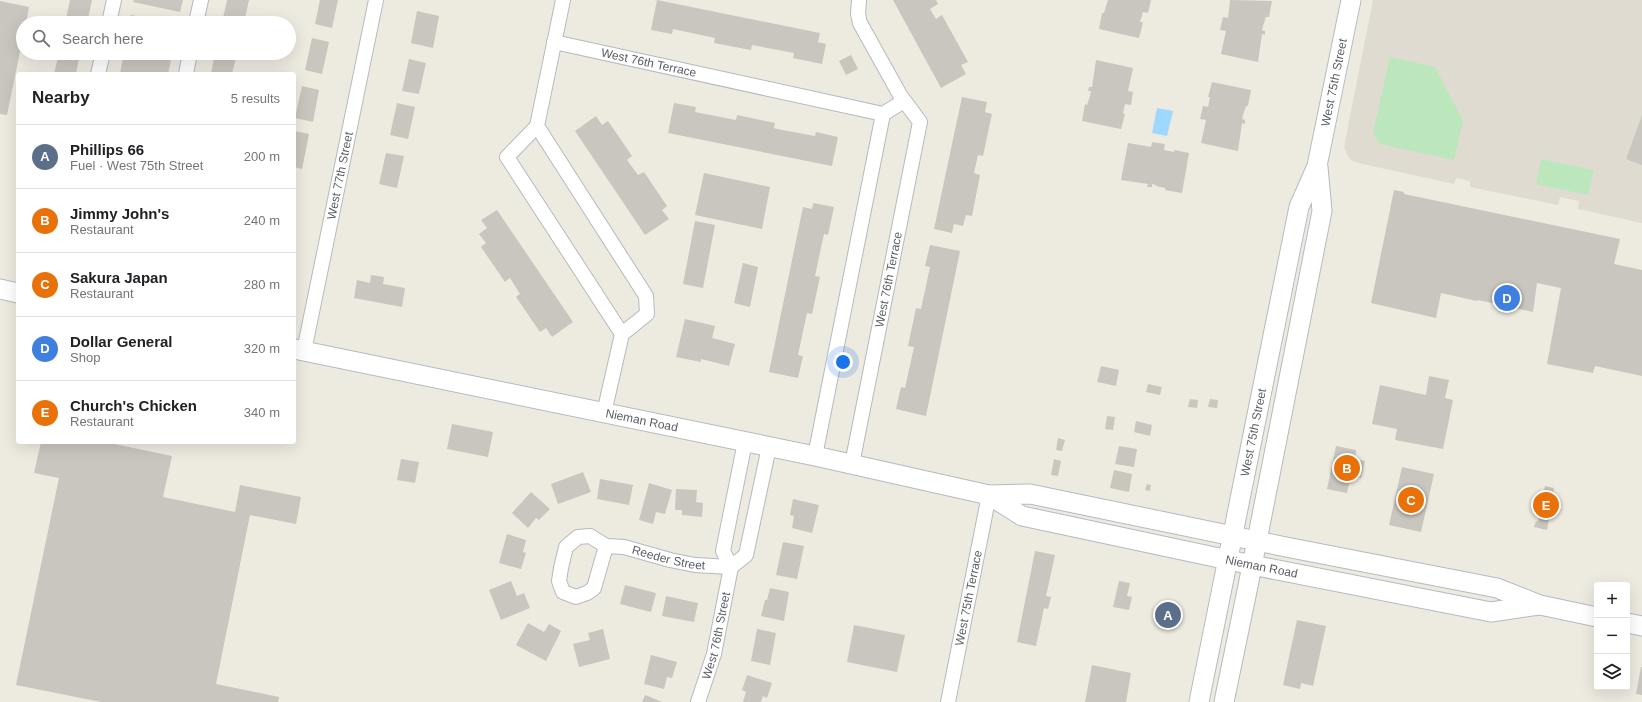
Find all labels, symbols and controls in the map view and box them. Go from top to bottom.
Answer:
search box [16,16,296,60]
icon: search [30,27,52,49]
text: Search here [62,30,144,47]
street label: West 75th Street [1318,37,1350,128]
street label: West 76th Terrace [600,46,698,80]
text: Nearby [32,88,90,107]
text: 5 results [231,91,280,106]
street label: West 77th Street [324,130,356,221]
text: Phillips 66 [70,141,144,158]
text: A [40,149,50,164]
text: 200 m [244,149,280,164]
text: Fuel · West 75th Street [70,158,203,173]
text: Jimmy John's [70,205,169,222]
text: B [40,213,50,228]
text: 240 m [244,213,280,228]
text: Restaurant [70,222,134,237]
street label: West 76th Terrace [872,230,905,329]
text: Sakura Japan [70,269,168,286]
text: C [40,277,50,292]
text: 280 m [244,277,280,292]
pin: D [1494,283,1520,313]
text: Restaurant [70,286,134,301]
text: Dollar General [70,333,173,350]
text: D [40,341,50,356]
text: 320 m [244,341,280,356]
text: Shop [70,350,100,365]
your location [833,352,853,372]
street label: West 75th Street [1238,387,1269,478]
text: Church's Chicken [70,397,197,414]
text: E [41,405,49,420]
text: 340 m [244,405,280,420]
street label: Nieman Road [604,406,679,435]
text: Restaurant [70,414,134,429]
pin: B [1334,453,1360,483]
pin: C [1398,485,1424,515]
pin: E [1533,490,1559,520]
street label: Reeder Street [630,543,706,573]
street label: West 75th Terrace [952,549,985,647]
street label: Nieman Road [1224,553,1299,581]
map controls [1594,582,1630,690]
button: + [1594,582,1630,618]
street label: West 76th Street [699,590,733,681]
pin: A [1155,600,1181,630]
button: − [1594,618,1630,654]
button: layers [1594,654,1630,690]

